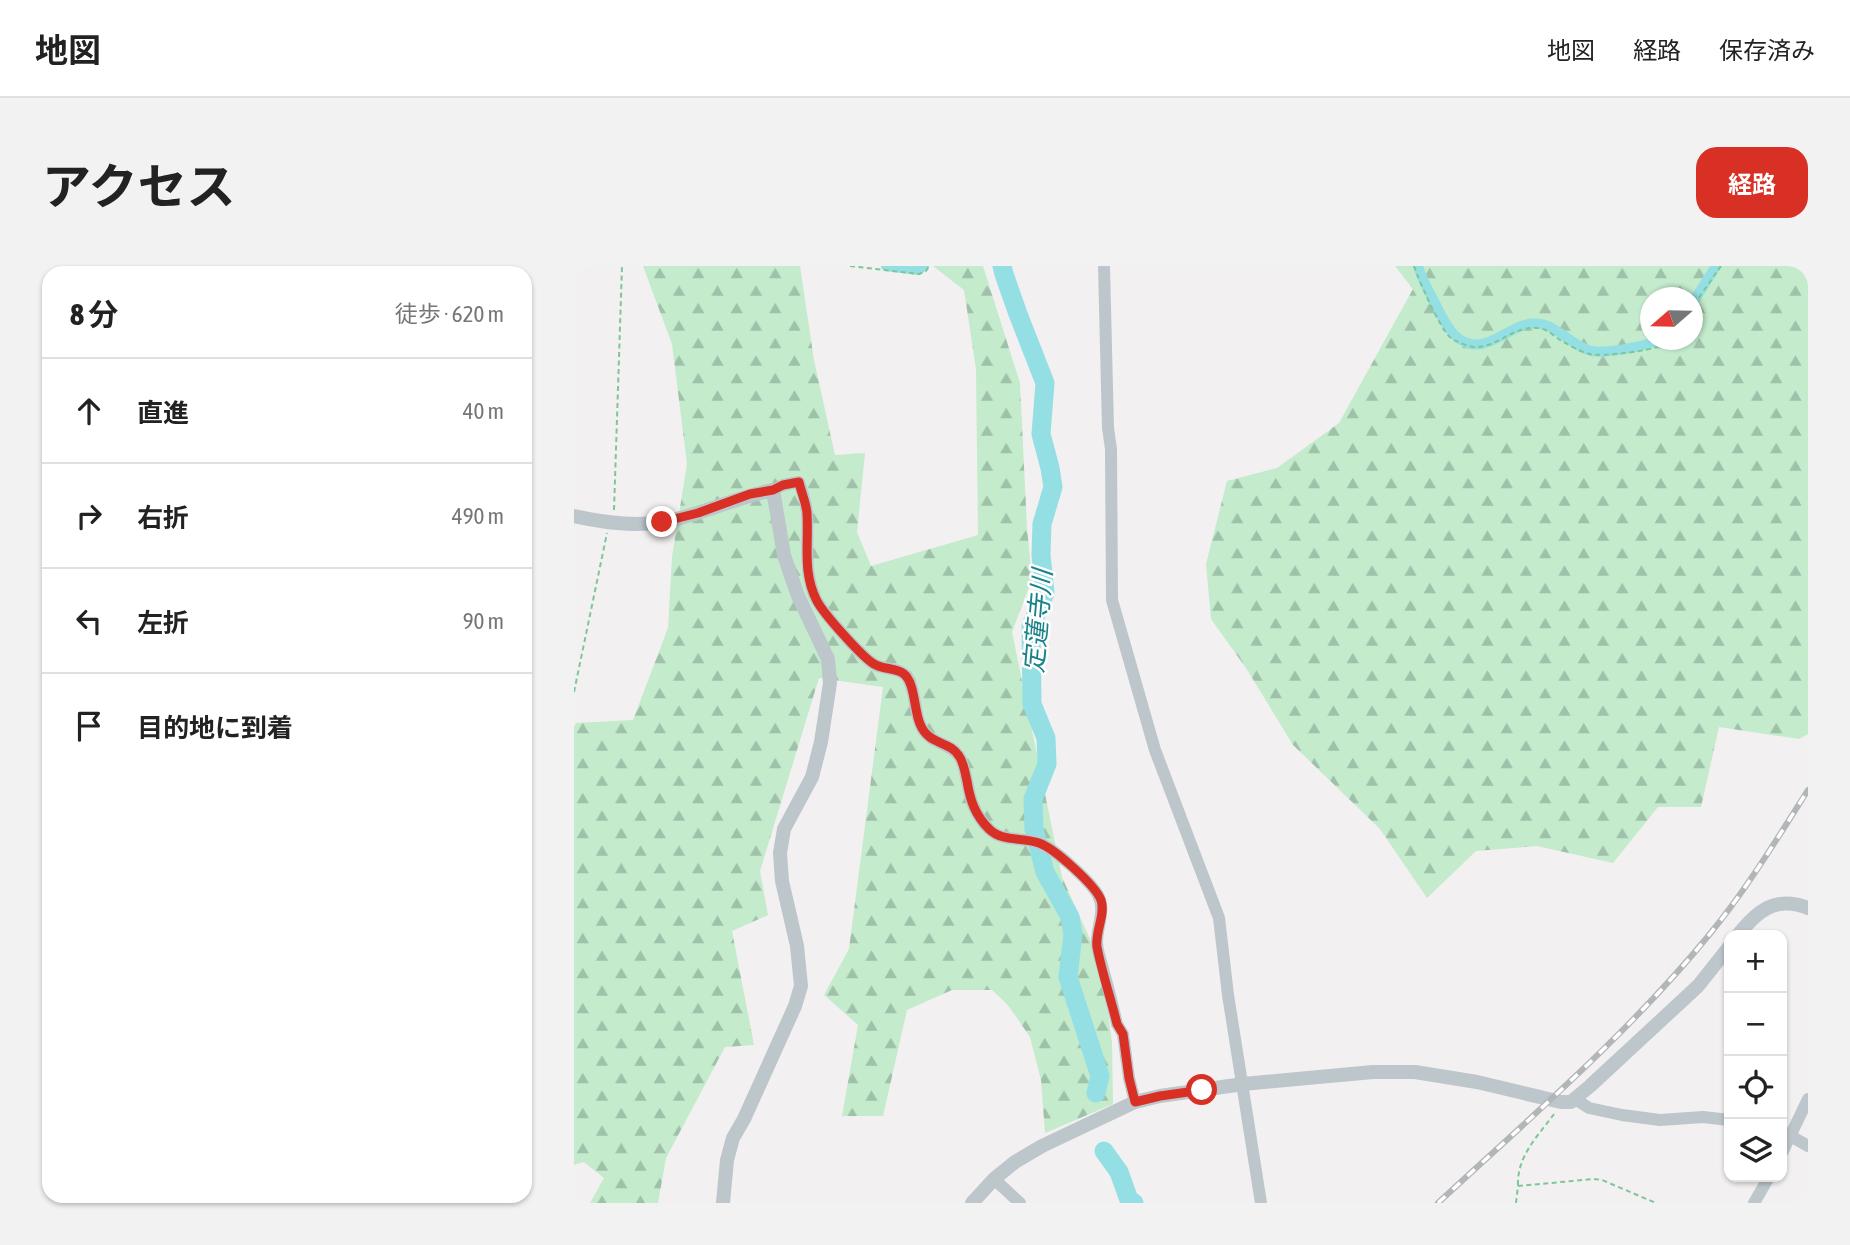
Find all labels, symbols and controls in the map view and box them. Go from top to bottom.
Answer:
text: 地図 [35,31,101,69]
text: 地図 [1547,37,1595,64]
text: 経路 [1633,37,1681,64]
text: 保存済み [1719,37,1815,64]
button: 経路 [1696,147,1808,218]
text: アクセス [42,158,236,214]
north arrow [1640,287,1703,350]
text: 8 分 [70,297,118,331]
text: 徒歩 · 620 m [395,301,504,327]
icon: ahead [70,392,108,430]
text: 直進 [137,398,189,428]
text: 40 m [463,398,504,424]
icon: right [70,497,108,535]
text: 右折 [137,503,189,533]
text: 490 m [452,503,504,529]
route end [646,506,677,537]
water label: 定蓮寺川 [1019,565,1058,674]
icon: left [70,602,108,640]
text: 左折 [137,608,189,638]
text: 90 m [463,608,504,634]
icon: arrive [70,707,108,745]
text: 目的地に到着 [137,713,293,743]
map controls [1724,930,1787,1182]
button: + [1724,930,1787,993]
button: − [1724,993,1787,1056]
button: locate [1724,1056,1787,1119]
route start [1186,1074,1217,1105]
button: layers [1724,1119,1787,1182]

